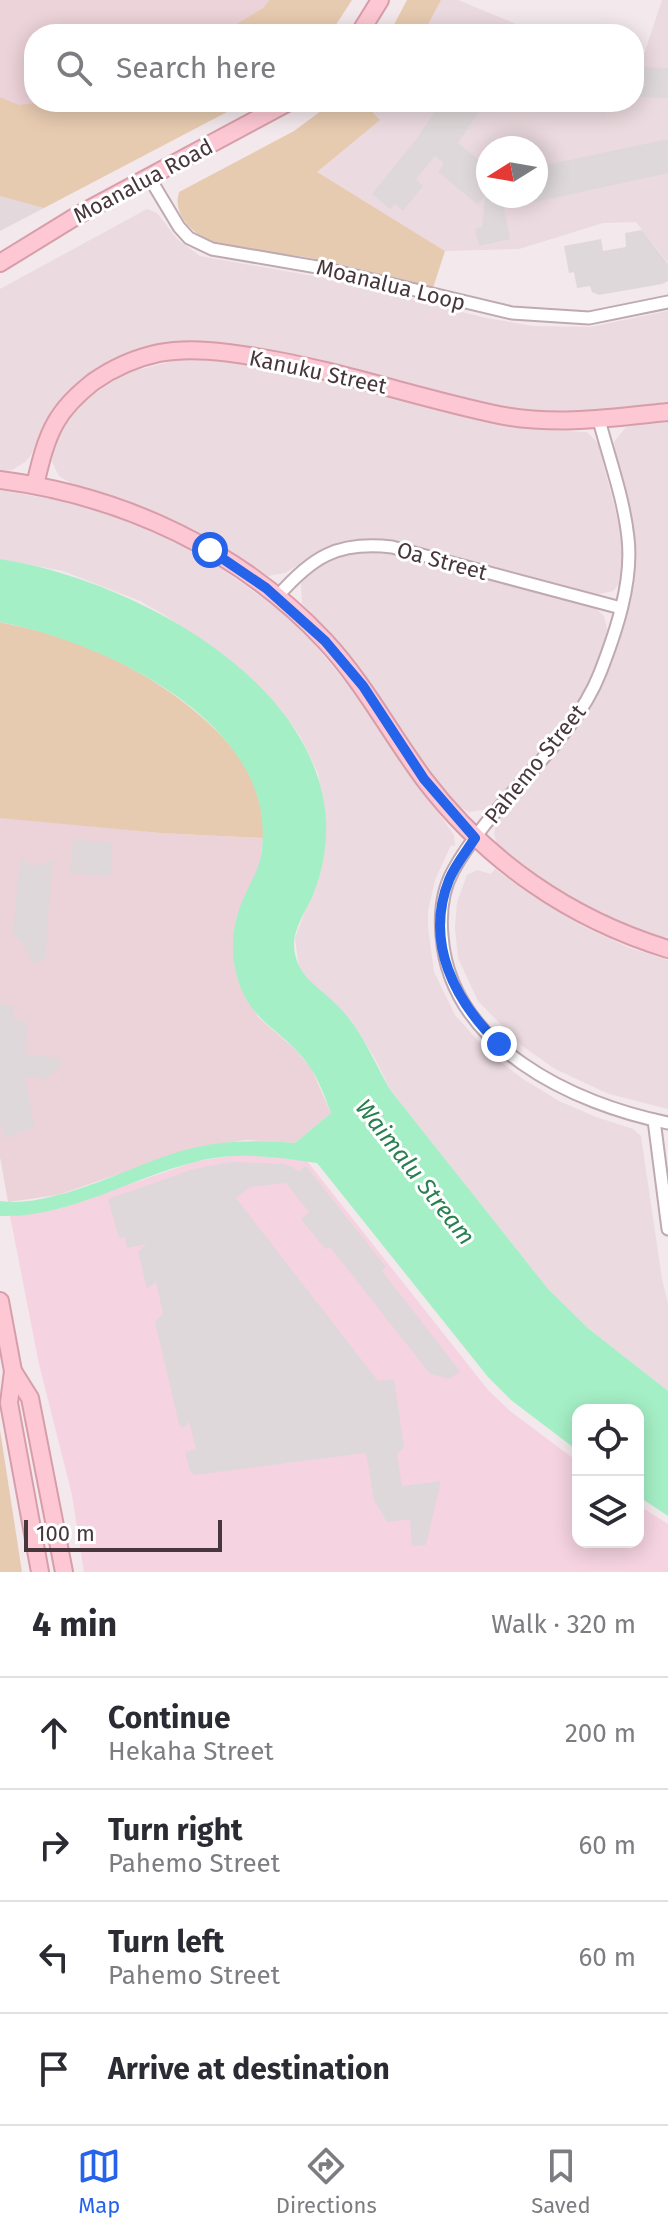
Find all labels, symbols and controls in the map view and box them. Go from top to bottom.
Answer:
search box [24,24,644,112]
icon: search [52,46,96,90]
text: Search here [116,50,276,86]
street label: Moanalua Road [69,133,217,229]
north arrow [476,136,548,208]
street label: Moanalua Loop [314,253,468,317]
street label: Kanuku Street [247,344,389,400]
route start [192,532,228,568]
street label: Oa Street [394,536,490,586]
street label: Pahemo Street [479,699,591,829]
route end [481,1026,517,1062]
water label: Waimalu Stream [350,1094,480,1250]
map controls [572,1404,644,1548]
button: locate [572,1404,644,1476]
button: layers [572,1476,644,1548]
scale bar [24,1516,222,1552]
text: 100 m [36,1520,95,1547]
text: 4 min [32,1604,117,1645]
text: Walk · 320 m [491,1609,636,1640]
text: Continue [108,1700,231,1736]
icon: ahead [32,1711,76,1755]
text: 200 m [565,1718,636,1749]
text: Hekaha Street [108,1736,274,1767]
text: Turn right [108,1812,243,1848]
icon: right [32,1823,76,1867]
text: 60 m [578,1830,636,1861]
text: Pahemo Street [108,1848,280,1879]
text: Turn left [108,1924,224,1960]
icon: left [32,1935,76,1979]
text: 60 m [578,1942,636,1973]
text: Pahemo Street [108,1960,280,1991]
icon: arrive [32,2047,76,2091]
text: Arrive at destination [108,2051,390,2087]
tab: Map [77,2144,121,2219]
tab: Directions [276,2144,377,2219]
tab: Saved [531,2144,591,2219]

